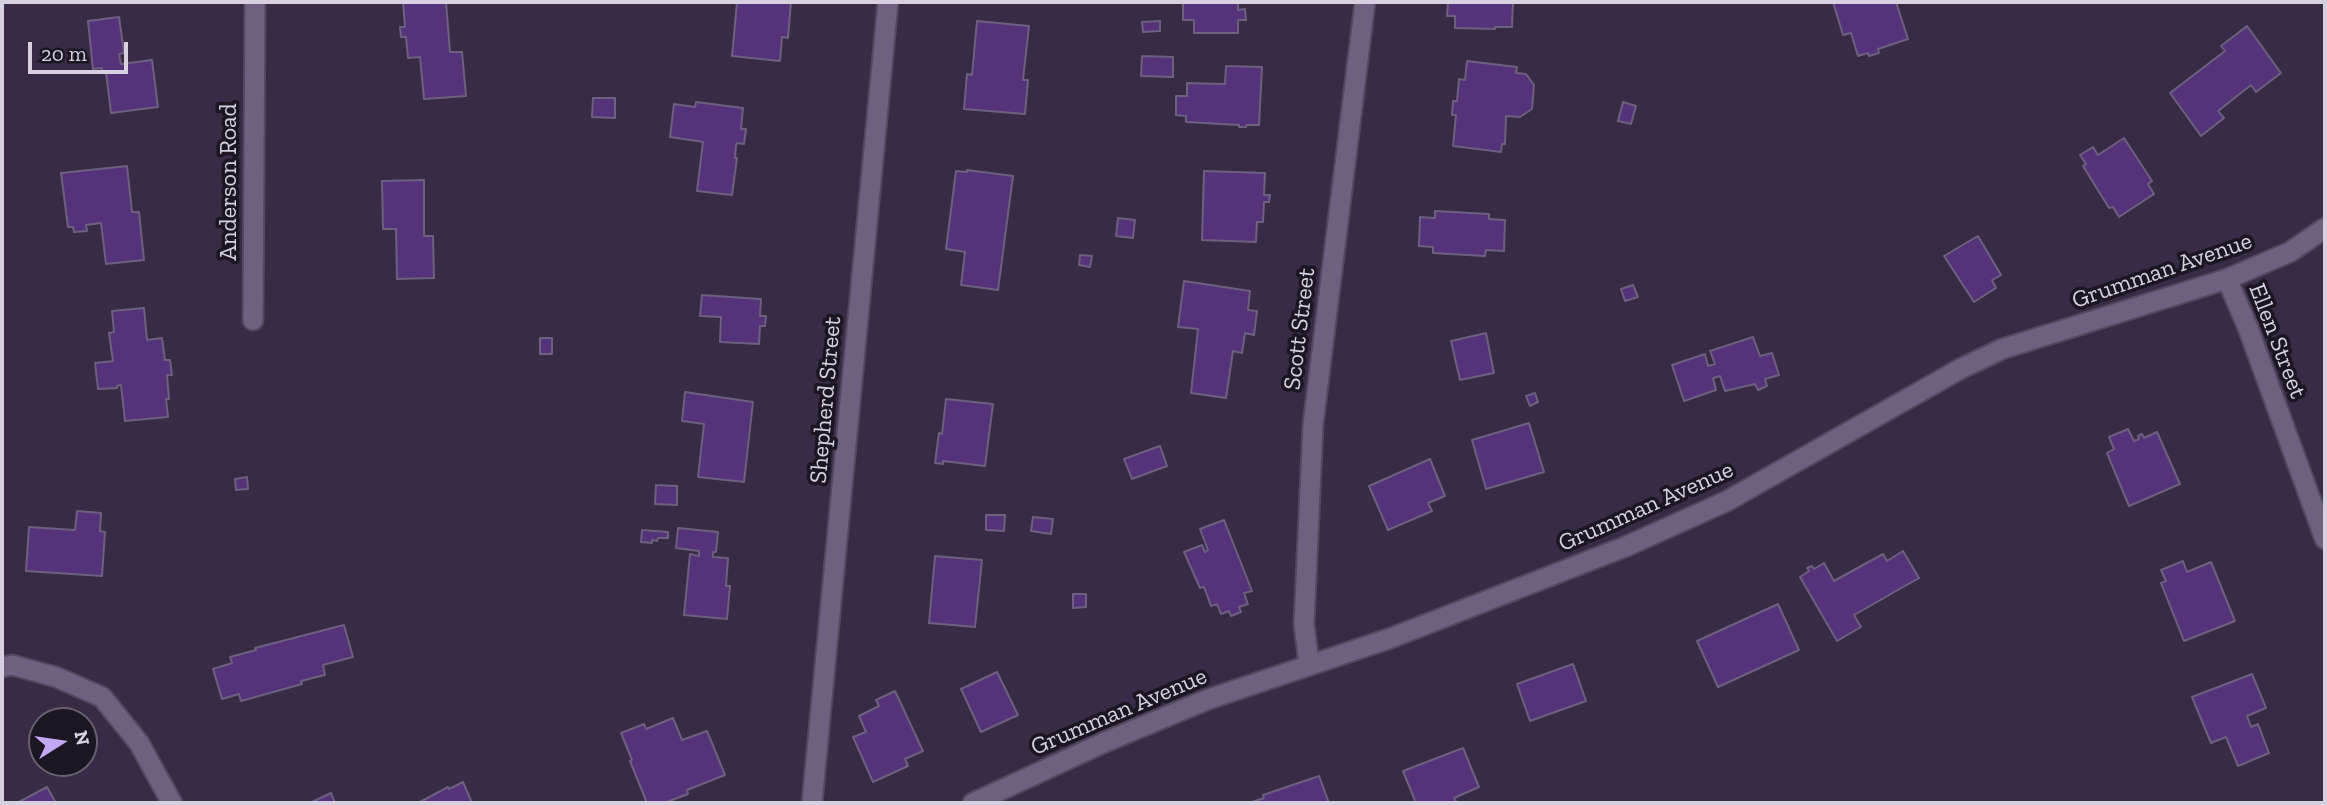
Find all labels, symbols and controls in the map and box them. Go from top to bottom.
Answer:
scale bar [32,28,131,72]
text: 20 m [41,41,87,66]
street label: Anderson Road [215,103,243,261]
street label: Grumman Avenue [2068,227,2256,315]
street label: Scott Street [1278,266,1322,392]
street label: Ellen Street [2242,280,2312,402]
street label: Shepherd Street [804,315,848,485]
street label: Grumman Avenue [1554,456,1738,558]
street label: Grumman Avenue [1027,662,1211,762]
north arrow [28,707,98,777]
text: N [69,728,95,747]

